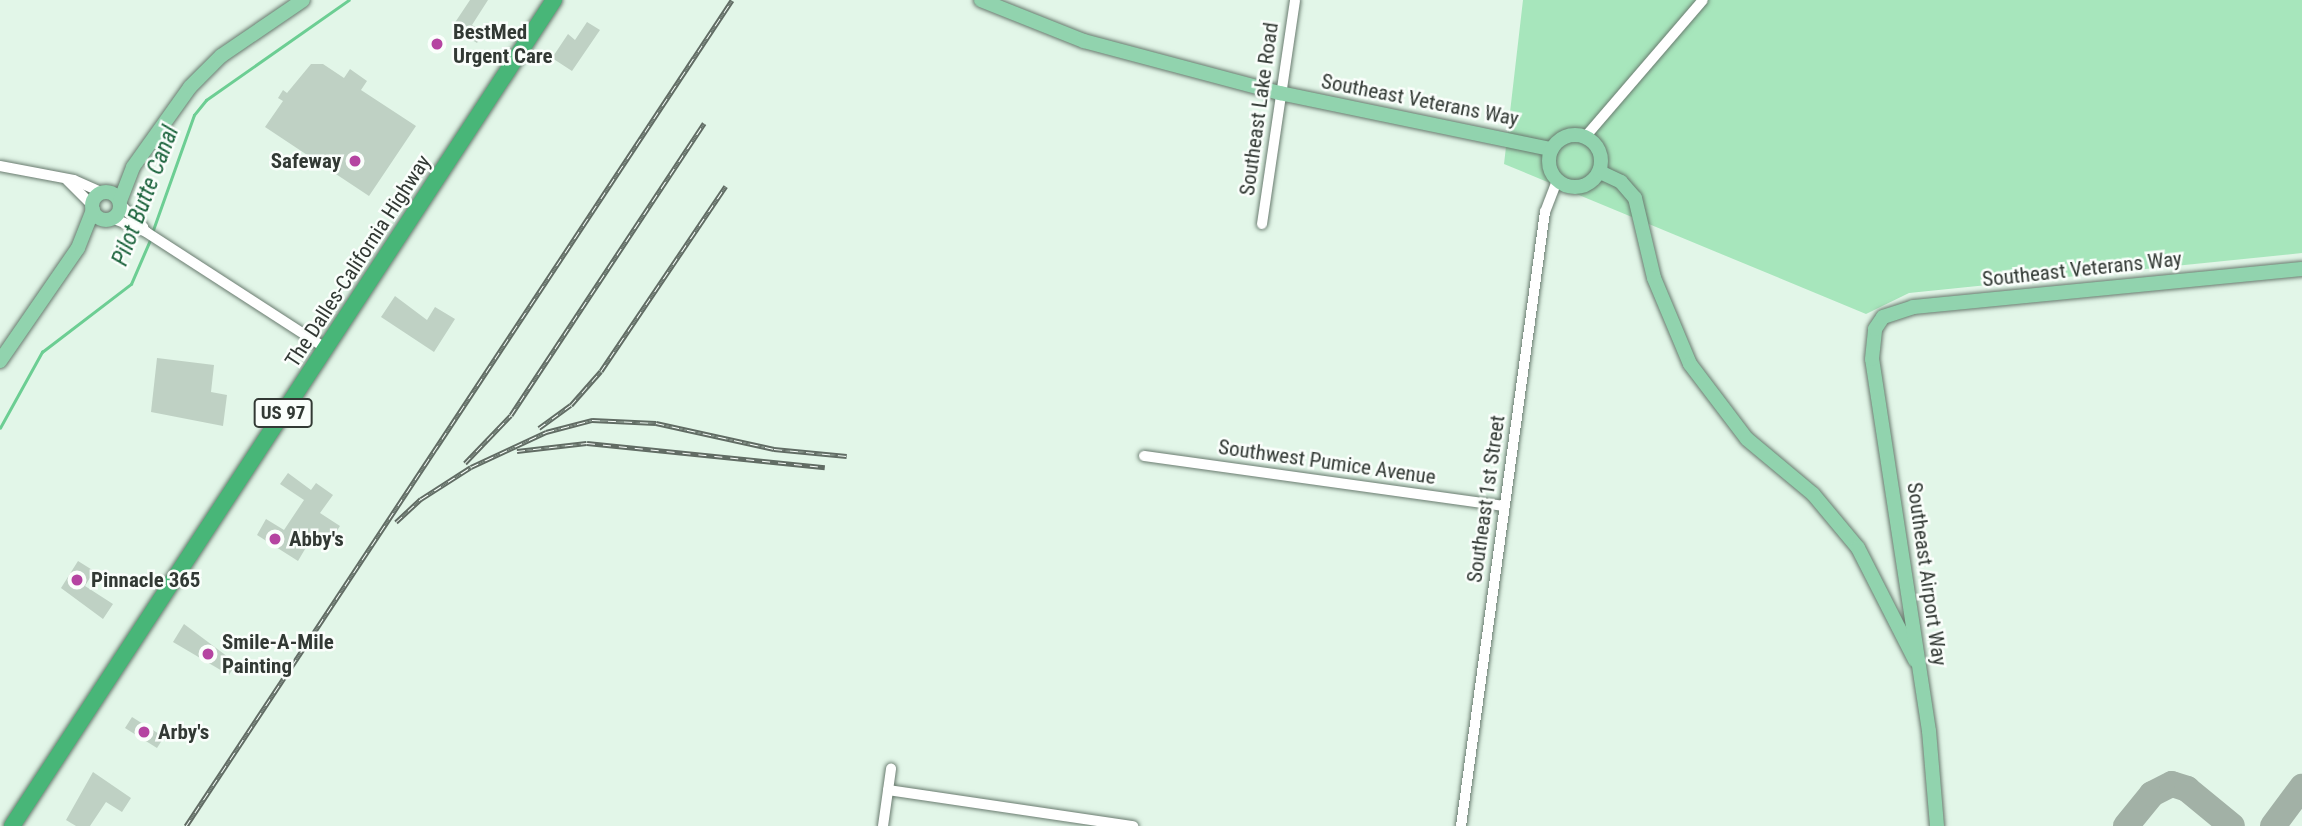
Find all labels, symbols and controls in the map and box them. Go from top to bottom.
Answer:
place label: BestMed Urgent Care [453,19,553,69]
street label: Southeast Lake Road [1234,21,1284,197]
marker: BestMed Urgent Care [427,34,447,54]
street label: Southeast Veterans Way [1319,68,1521,132]
water label: Pilot Butte Canal [107,122,185,270]
place label: Safeway [271,148,341,174]
street label: The Dalles-California Highway [280,150,436,372]
marker: Safeway [347,153,363,169]
street label: Southeast Veterans Way [1981,246,2183,292]
road number: US 97 [253,398,313,428]
street label: Southeast 1st Street [1462,414,1510,584]
street label: Southwest Pumice Avenue [1217,434,1437,490]
street label: Southeast Airport Way [1902,481,1952,667]
place label: Abby's [289,526,344,552]
marker: Abby's [267,531,283,547]
place label: Pinnacle 365 [91,567,200,593]
marker: Pinnacle 365 [69,572,85,588]
place label: Smile-A-Mile Painting [222,629,334,679]
marker: Smile-A-Mile Painting [200,646,216,662]
place label: Arby's [158,719,209,745]
marker: Arby's [136,724,152,740]

